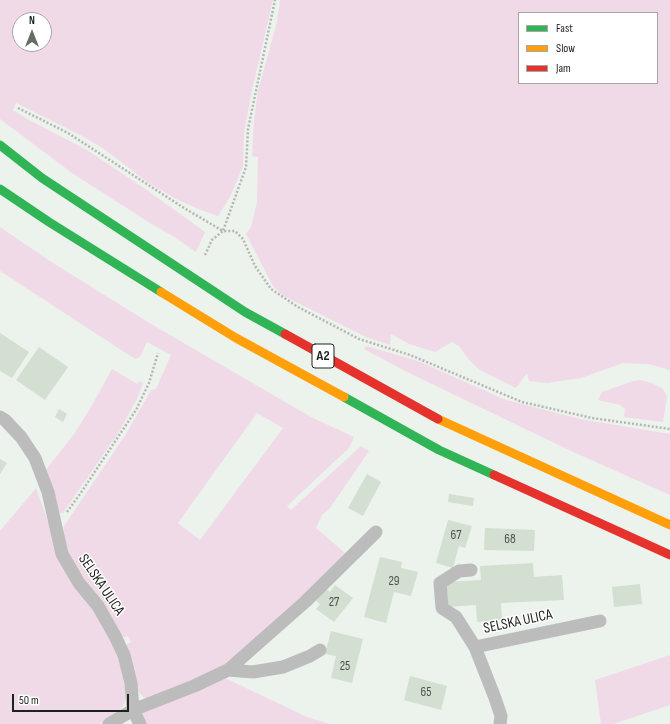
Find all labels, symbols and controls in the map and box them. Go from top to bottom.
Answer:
north arrow [12,12,52,52]
legend [518,12,658,84]
text: N [29,14,35,27]
text: Fast [556,21,573,36]
text: Slow [556,41,575,56]
text: Jam [556,61,571,76]
road number: A2 [312,344,334,368]
house number: 67 [451,528,461,544]
house number: 68 [504,532,516,548]
street label: SELSKA ULICA [74,551,128,619]
house number: 29 [388,574,400,590]
house number: 27 [329,595,339,611]
street label: SELSKA ULICA [482,606,554,638]
house number: 25 [340,659,350,675]
house number: 65 [421,685,431,701]
scale bar [14,686,131,712]
text: 50 m [19,693,39,708]

